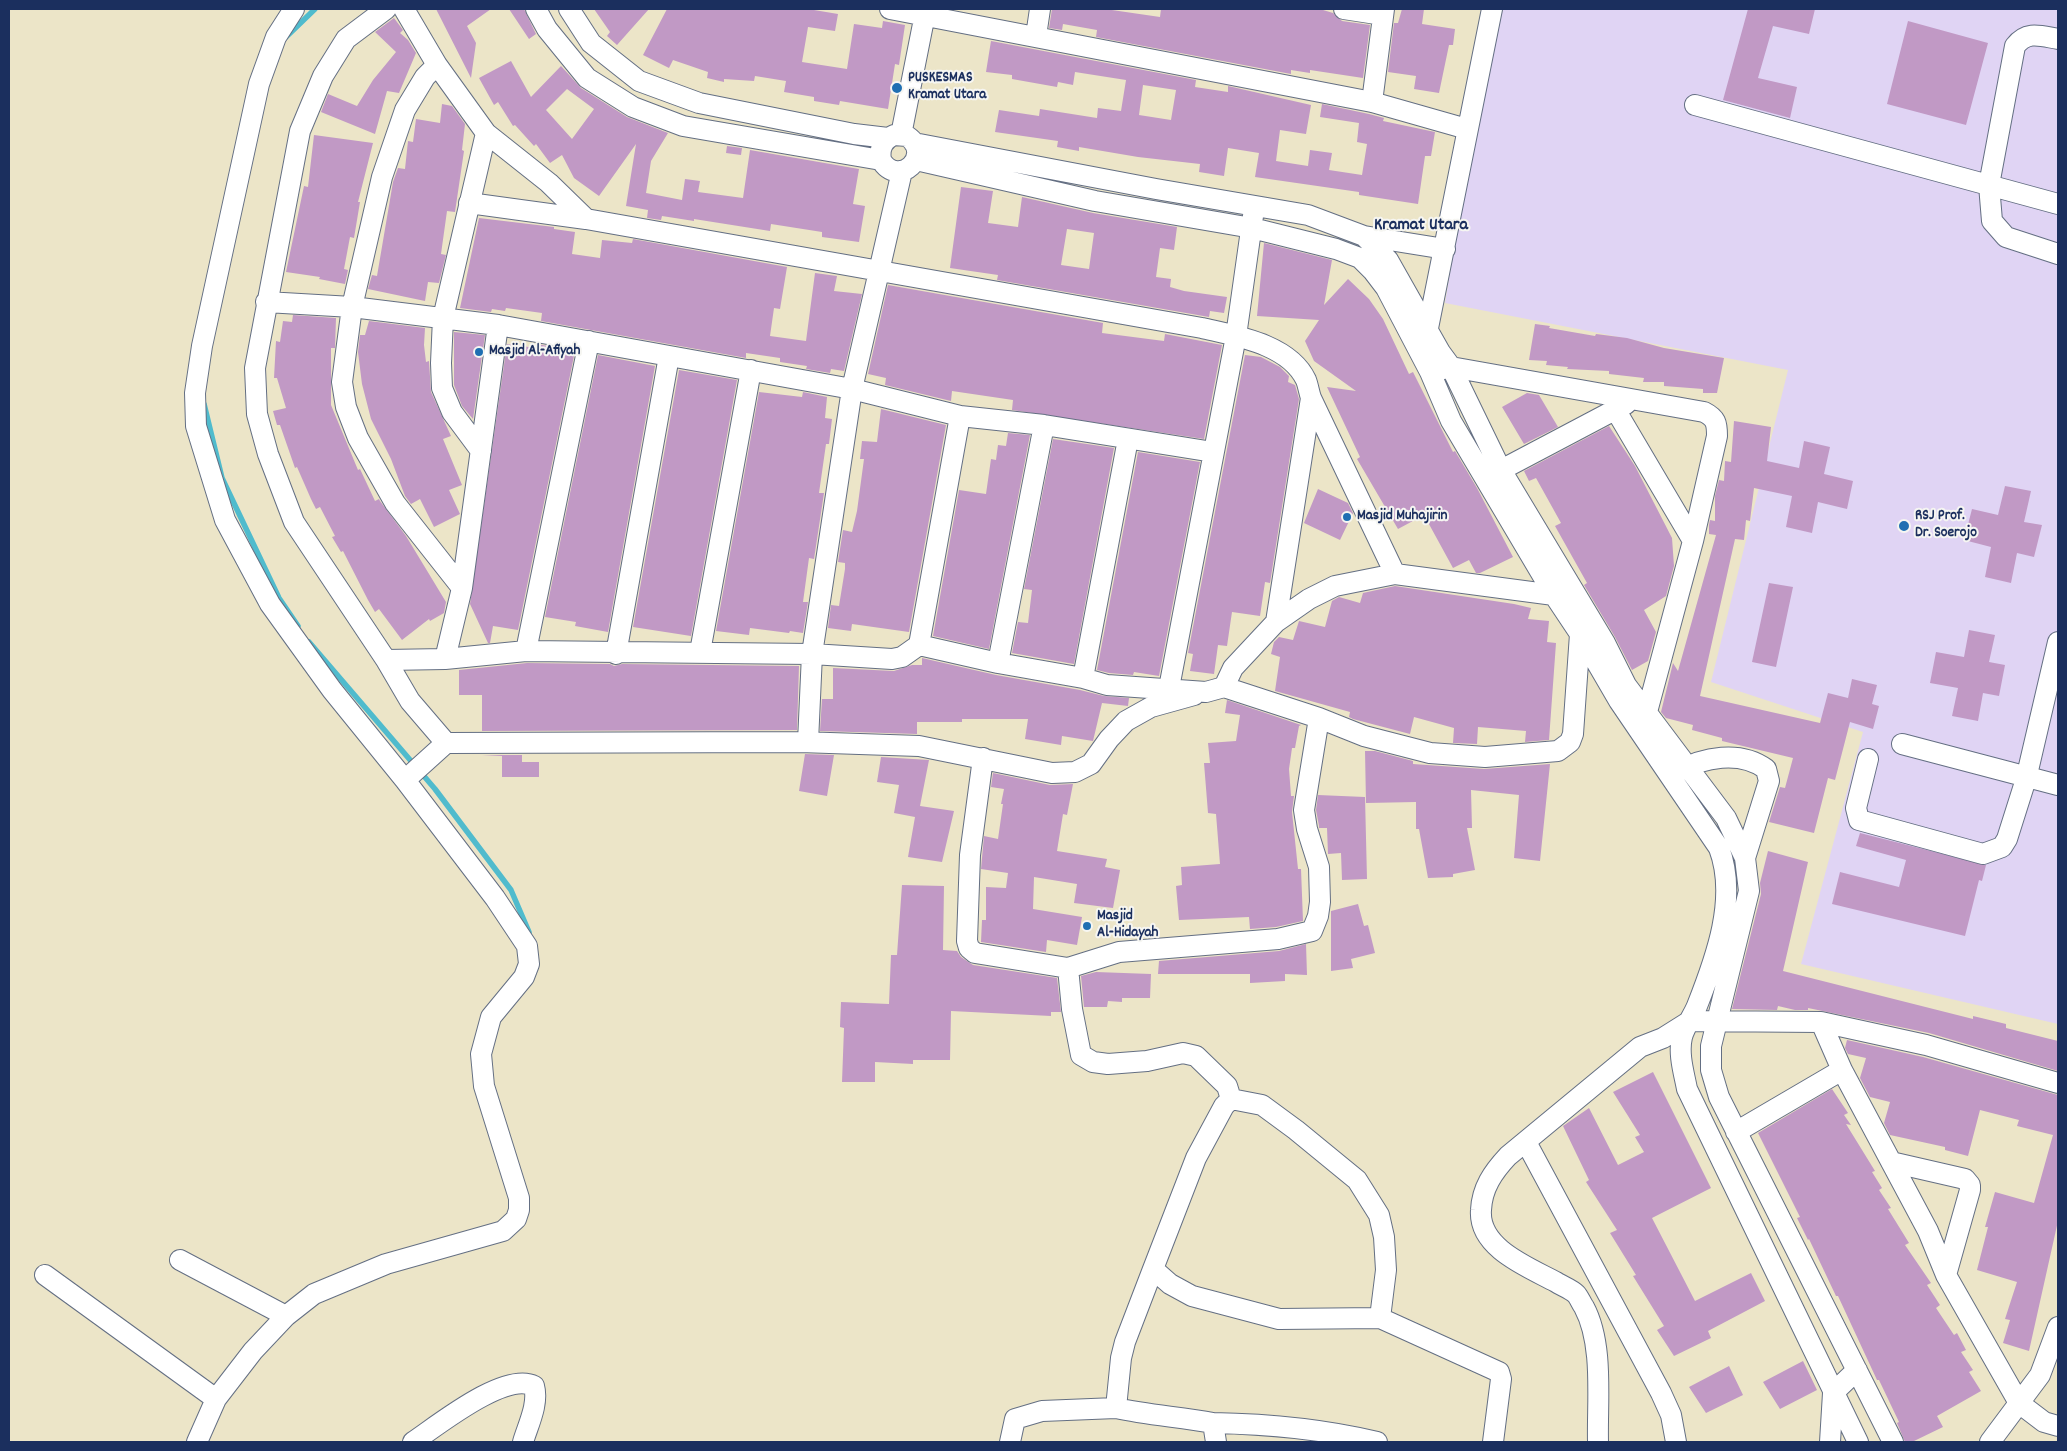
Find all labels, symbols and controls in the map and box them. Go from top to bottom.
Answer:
place label: PUSKESMAS Kramat Utara [908,70,986,105]
marker: PUSKESMAS Kramat Utara [890,81,904,95]
district label: Kramat Utara [1374,216,1468,238]
place label: Masjid Al-Afiyah [489,343,580,361]
marker: Masjid Al-Afiyah [473,346,485,358]
place label: Masjid Muhajirin [1357,508,1447,526]
place label: RSJ Prof. Dr. Soerojo [1915,508,1977,543]
marker: Masjid Muhajirin [1341,511,1353,523]
marker: RSJ Prof. Dr. Soerojo [1897,519,1911,533]
place label: Masjid Al-Hidayah [1097,908,1158,943]
marker: Masjid Al-Hidayah [1081,920,1093,932]

